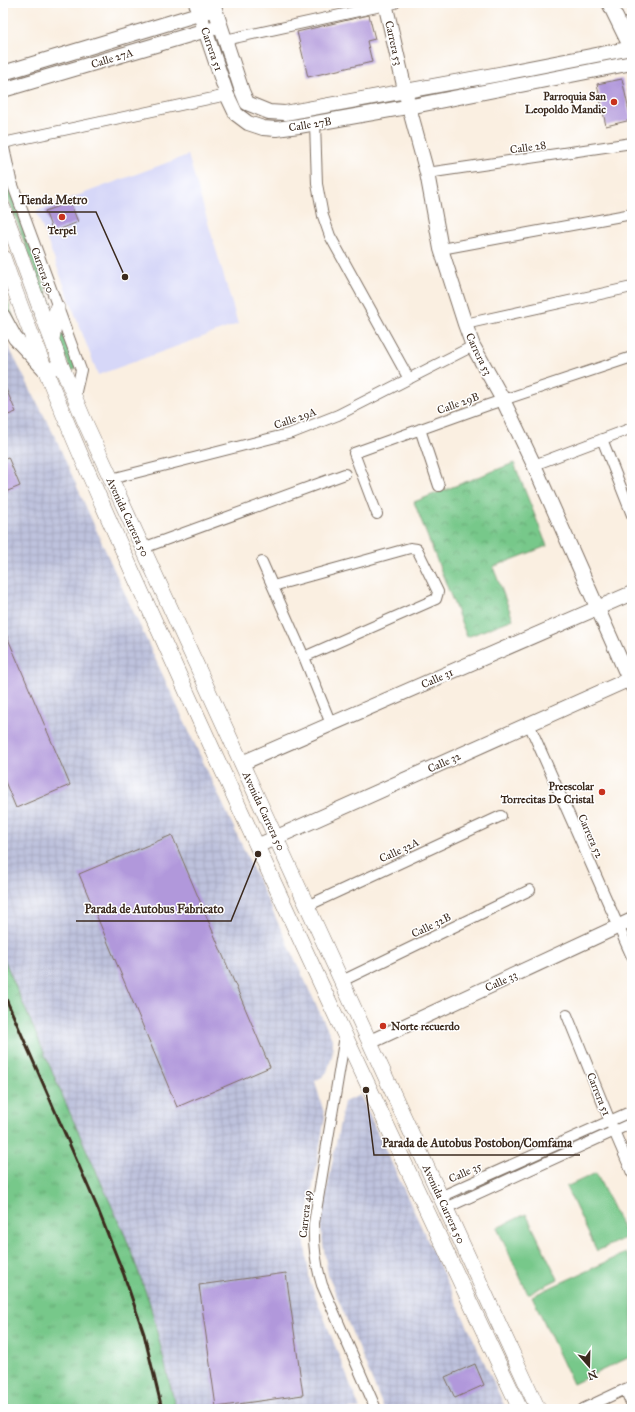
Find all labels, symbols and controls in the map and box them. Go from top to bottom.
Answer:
street label: Carrera 53 [382,19,405,67]
street label: Carrera 51 [198,26,225,73]
street label: Calle 27A [89,46,135,71]
place label: Parroquia San Leopoldo Mandic [525,90,606,117]
marker: Parroquia San Leopoldo Mandic [609,97,619,107]
street label: Calle 27B [288,115,332,134]
street label: Calle 28 [509,139,547,156]
callout: Tienda Metro [11,188,96,212]
text: Tienda Metro [18,193,87,207]
marker: Terpel [57,212,67,222]
place label: Terpel [47,224,77,238]
street label: Carrera 50 [28,246,57,295]
street label: Carrera 53 [463,331,494,378]
street label: Calle 29B [435,390,481,417]
street label: Calle 29A [272,405,319,432]
street label: Avenida Carrera 50 [103,475,152,559]
street label: Calle 31 [419,666,455,691]
street label: Calle 32 [426,749,463,775]
street label: Avenida Carrera 50 [239,769,288,853]
place label: Preescolar Torrecitas De Cristal [500,780,595,806]
marker: Preescolar Torrecitas De Cristal [597,787,607,797]
street label: Carrera 52 [575,812,606,861]
street label: Calle 32A [377,835,422,865]
callout: Parada de Autobus Fabricato [76,897,231,921]
text: Parada de Autobus Fabricato [84,902,224,916]
street label: Calle 32B [409,910,453,941]
street label: Calle 33 [483,968,519,994]
place label: Norte recuerdo [391,1020,460,1033]
marker: Norte recuerdo [378,1021,388,1031]
street label: Carrera 51 [584,1071,613,1118]
callout: Parada de Autobus Postobon/Comfama [374,1131,580,1155]
text: Parada de Autobus Postobon/Comfama [382,1136,573,1150]
street label: Calle 35 [447,1159,484,1185]
street label: Avenida Carrera 50 [419,1162,468,1246]
street label: Carrera 49 [297,1189,314,1239]
north arrow [569,1346,609,1386]
text: N [585,1367,599,1383]

